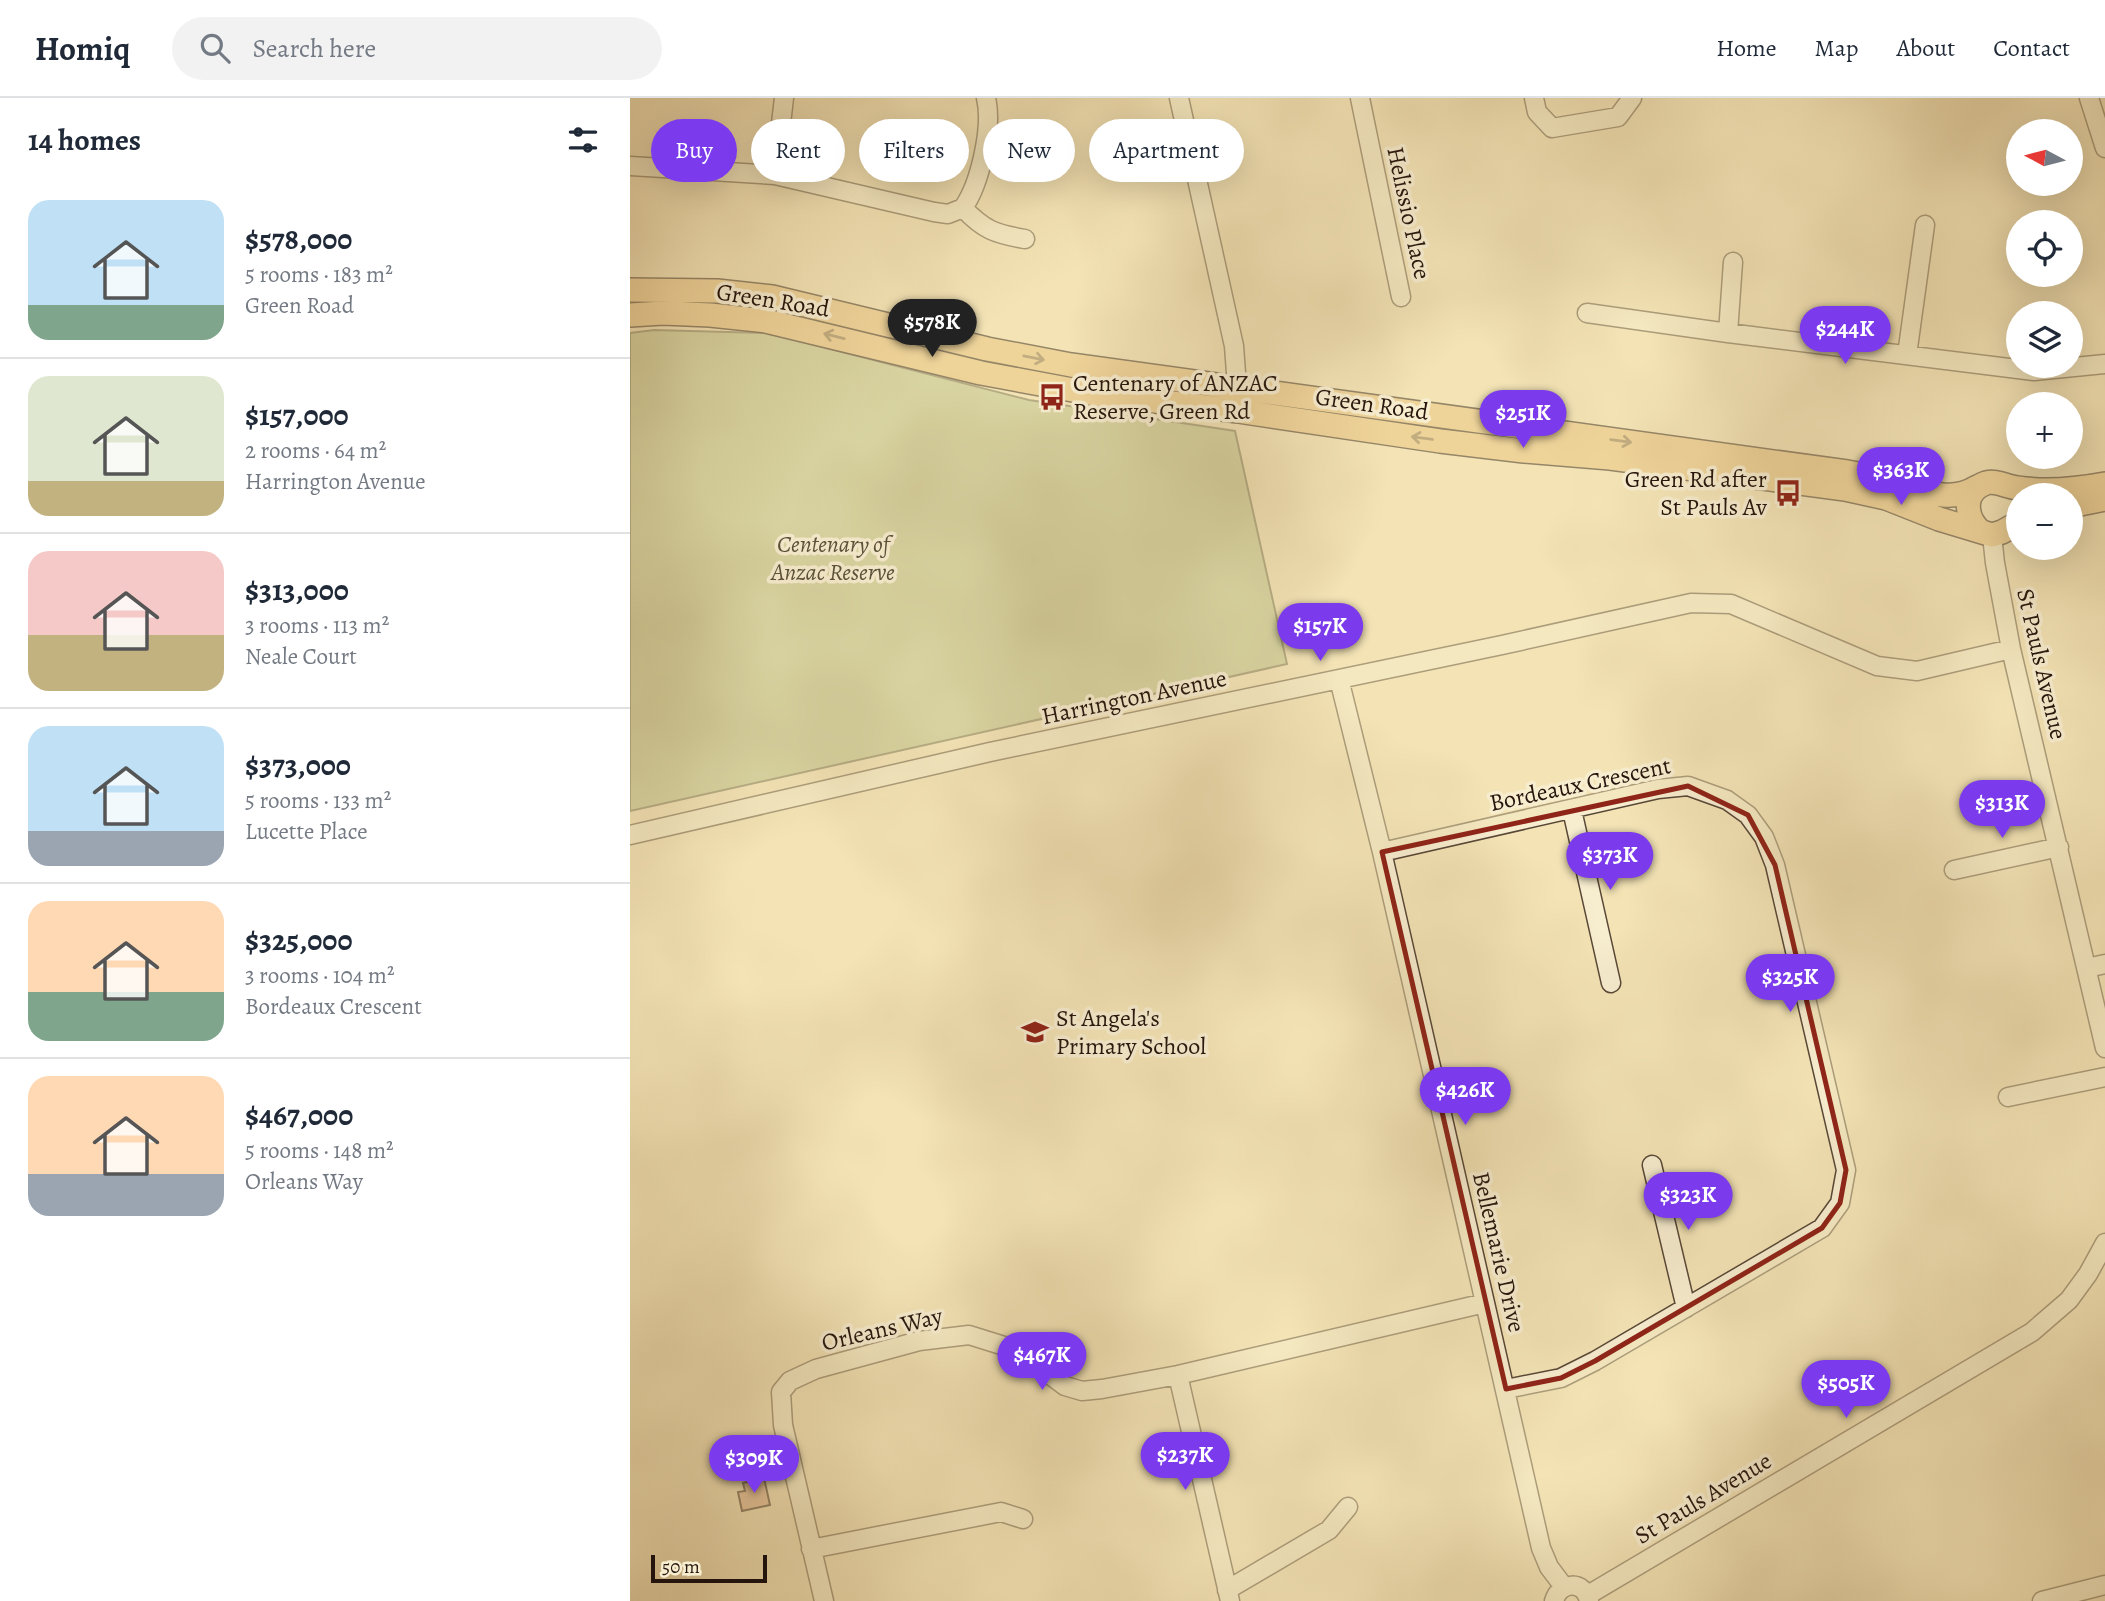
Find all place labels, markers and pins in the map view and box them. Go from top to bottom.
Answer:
pin: $578K [883,300,981,359]
pin: $244K [1796,306,1894,366]
place label: Centenary of ANZAC Reserve, Green Rd [1073,367,1278,427]
bus stop icon: Centenary of ANZAC Reserve, Green Rd [1037,382,1067,412]
pin: $251K [1474,390,1572,450]
pin: $363K [1852,448,1950,507]
place label: Green Rd after St Pauls Av [1625,463,1767,523]
bus stop icon: Green Rd after St Pauls Av [1773,478,1803,508]
pin: $157K [1271,603,1369,663]
pin: $313K [1953,780,2051,840]
pin: $373K [1561,832,1659,892]
pin: $325K [1741,954,1839,1014]
place label: St Angela's Primary School [1056,1002,1206,1062]
school or university icon: St Angela's Primary School [1020,1017,1050,1047]
pin: $426K [1416,1068,1514,1127]
pin: $323K [1639,1172,1737,1232]
pin: $467K [993,1332,1091,1392]
pin: $505K [1797,1360,1895,1420]
pin: $237K [1136,1432,1234,1492]
pin: $309K [705,1436,803,1495]

